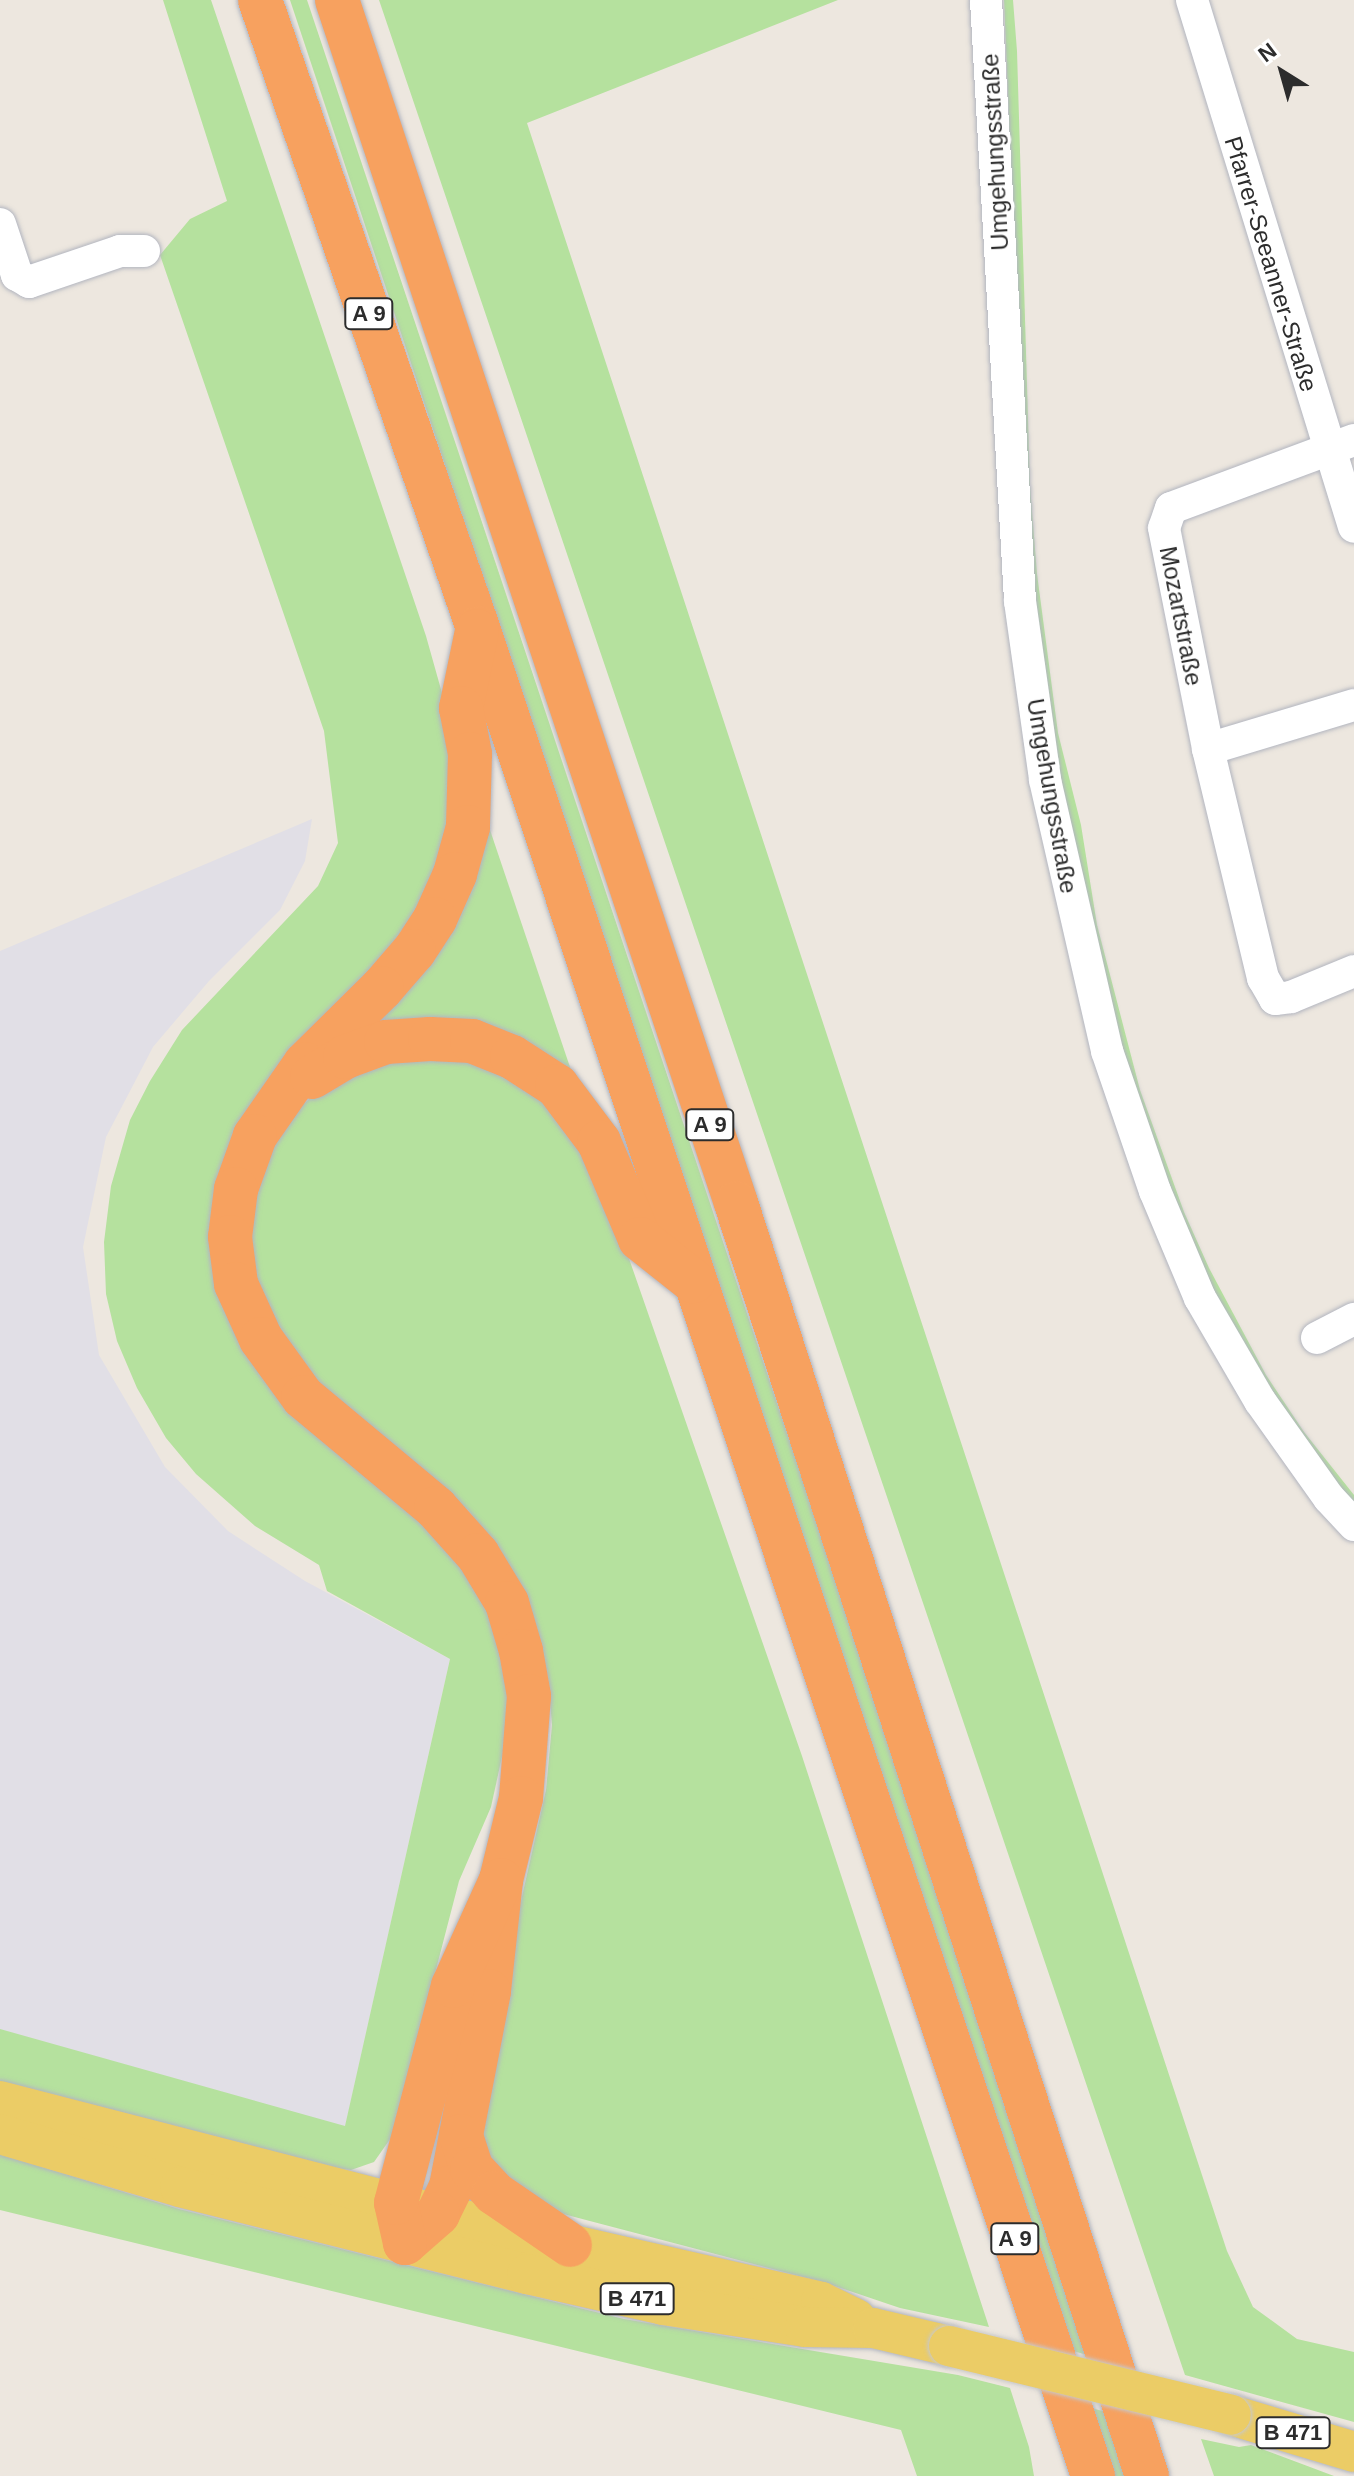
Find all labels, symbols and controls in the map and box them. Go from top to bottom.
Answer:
north arrow [1242,32,1322,112]
text: N [1253,38,1281,67]
street label: Umgehungsstraße [975,53,1015,251]
street label: Pfarrer-Seeanner-Straße [1218,133,1324,395]
road number: A 9 [343,296,395,332]
street label: Mozartstraße [1153,544,1209,688]
street label: Umgehungsstraße [1021,696,1083,896]
road number: A 9 [684,1107,736,1143]
road number: A 9 [989,2221,1041,2257]
road number: B 471 [599,2281,675,2317]
road number: B 471 [1255,2415,1331,2451]

